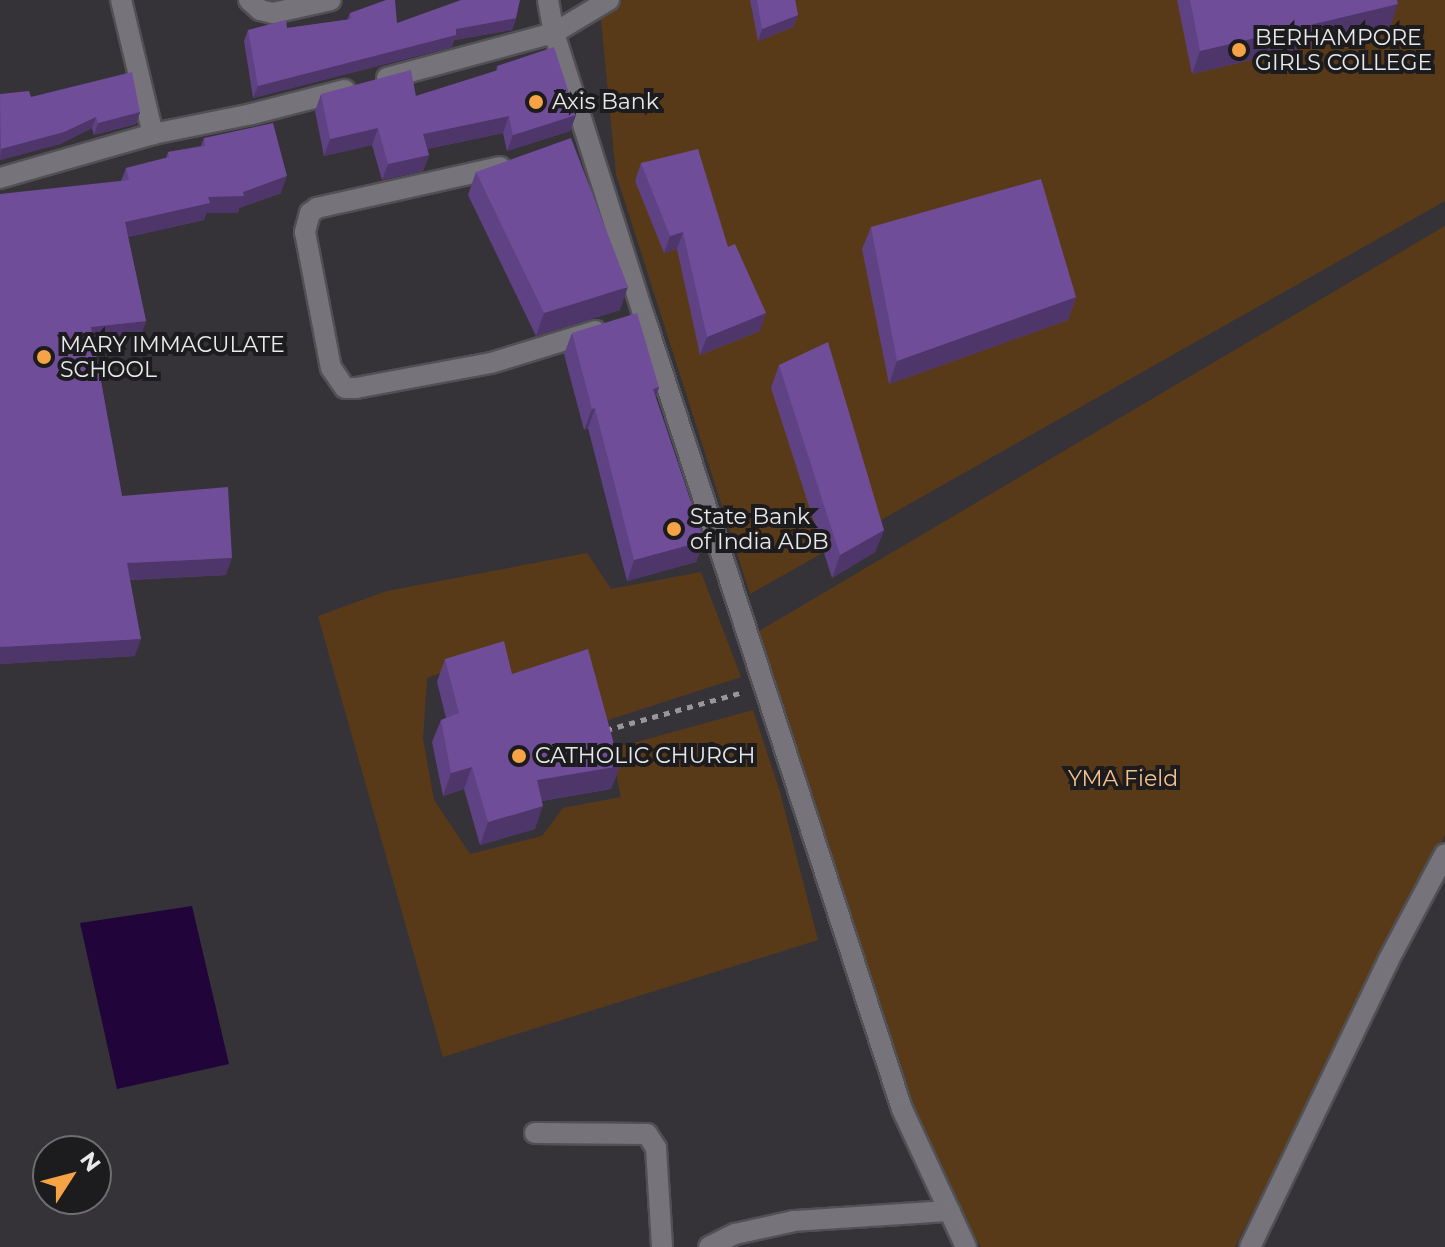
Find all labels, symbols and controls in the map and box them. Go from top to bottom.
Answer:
place label: BERHAMPORE GIRLS COLLEGE [1255,24,1432,76]
marker: BERHAMPORE GIRLS COLLEGE [1230,41,1248,59]
place label: Axis Bank [552,89,659,115]
marker: Axis Bank [527,93,545,111]
place label: MARY IMMACULATE SCHOOL [60,331,285,382]
marker: MARY IMMACULATE SCHOOL [35,348,53,366]
place label: State Bank of India ADB [690,503,829,554]
marker: State Bank of India ADB [665,520,683,538]
place label: CATHOLIC CHURCH [535,743,755,769]
marker: CATHOLIC CHURCH [510,747,528,765]
park label: YMA Field [1068,766,1178,792]
north arrow [32,1135,112,1215]
text: N [74,1147,106,1177]

